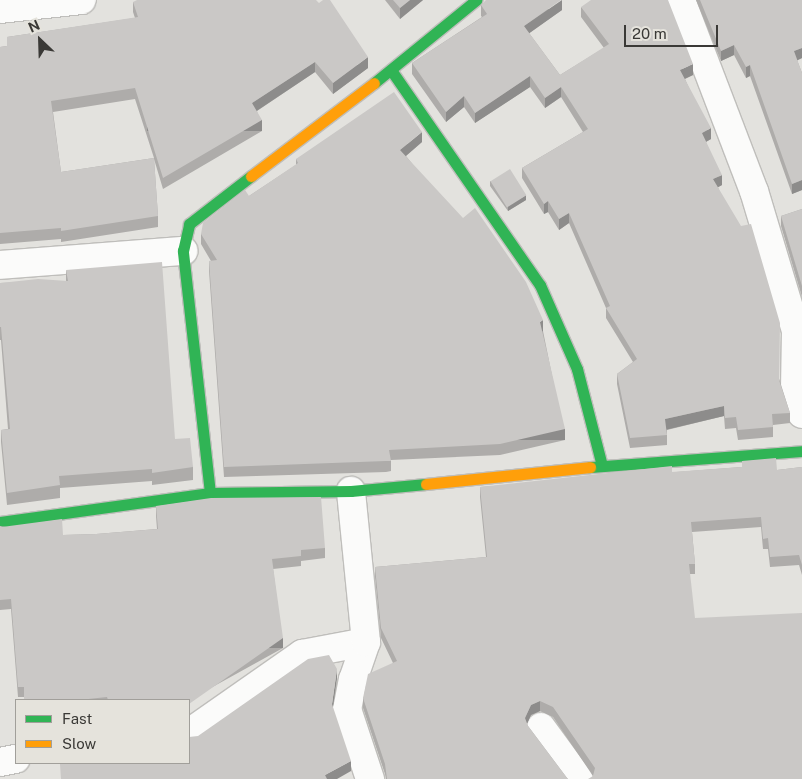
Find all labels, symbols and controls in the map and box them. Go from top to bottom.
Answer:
north arrow [15,15,65,65]
scale bar [627,15,721,47]
text: N [26,17,42,36]
text: 20 m [632,25,667,42]
legend [15,699,190,764]
text: Fast [62,710,92,727]
text: Slow [62,735,96,752]

